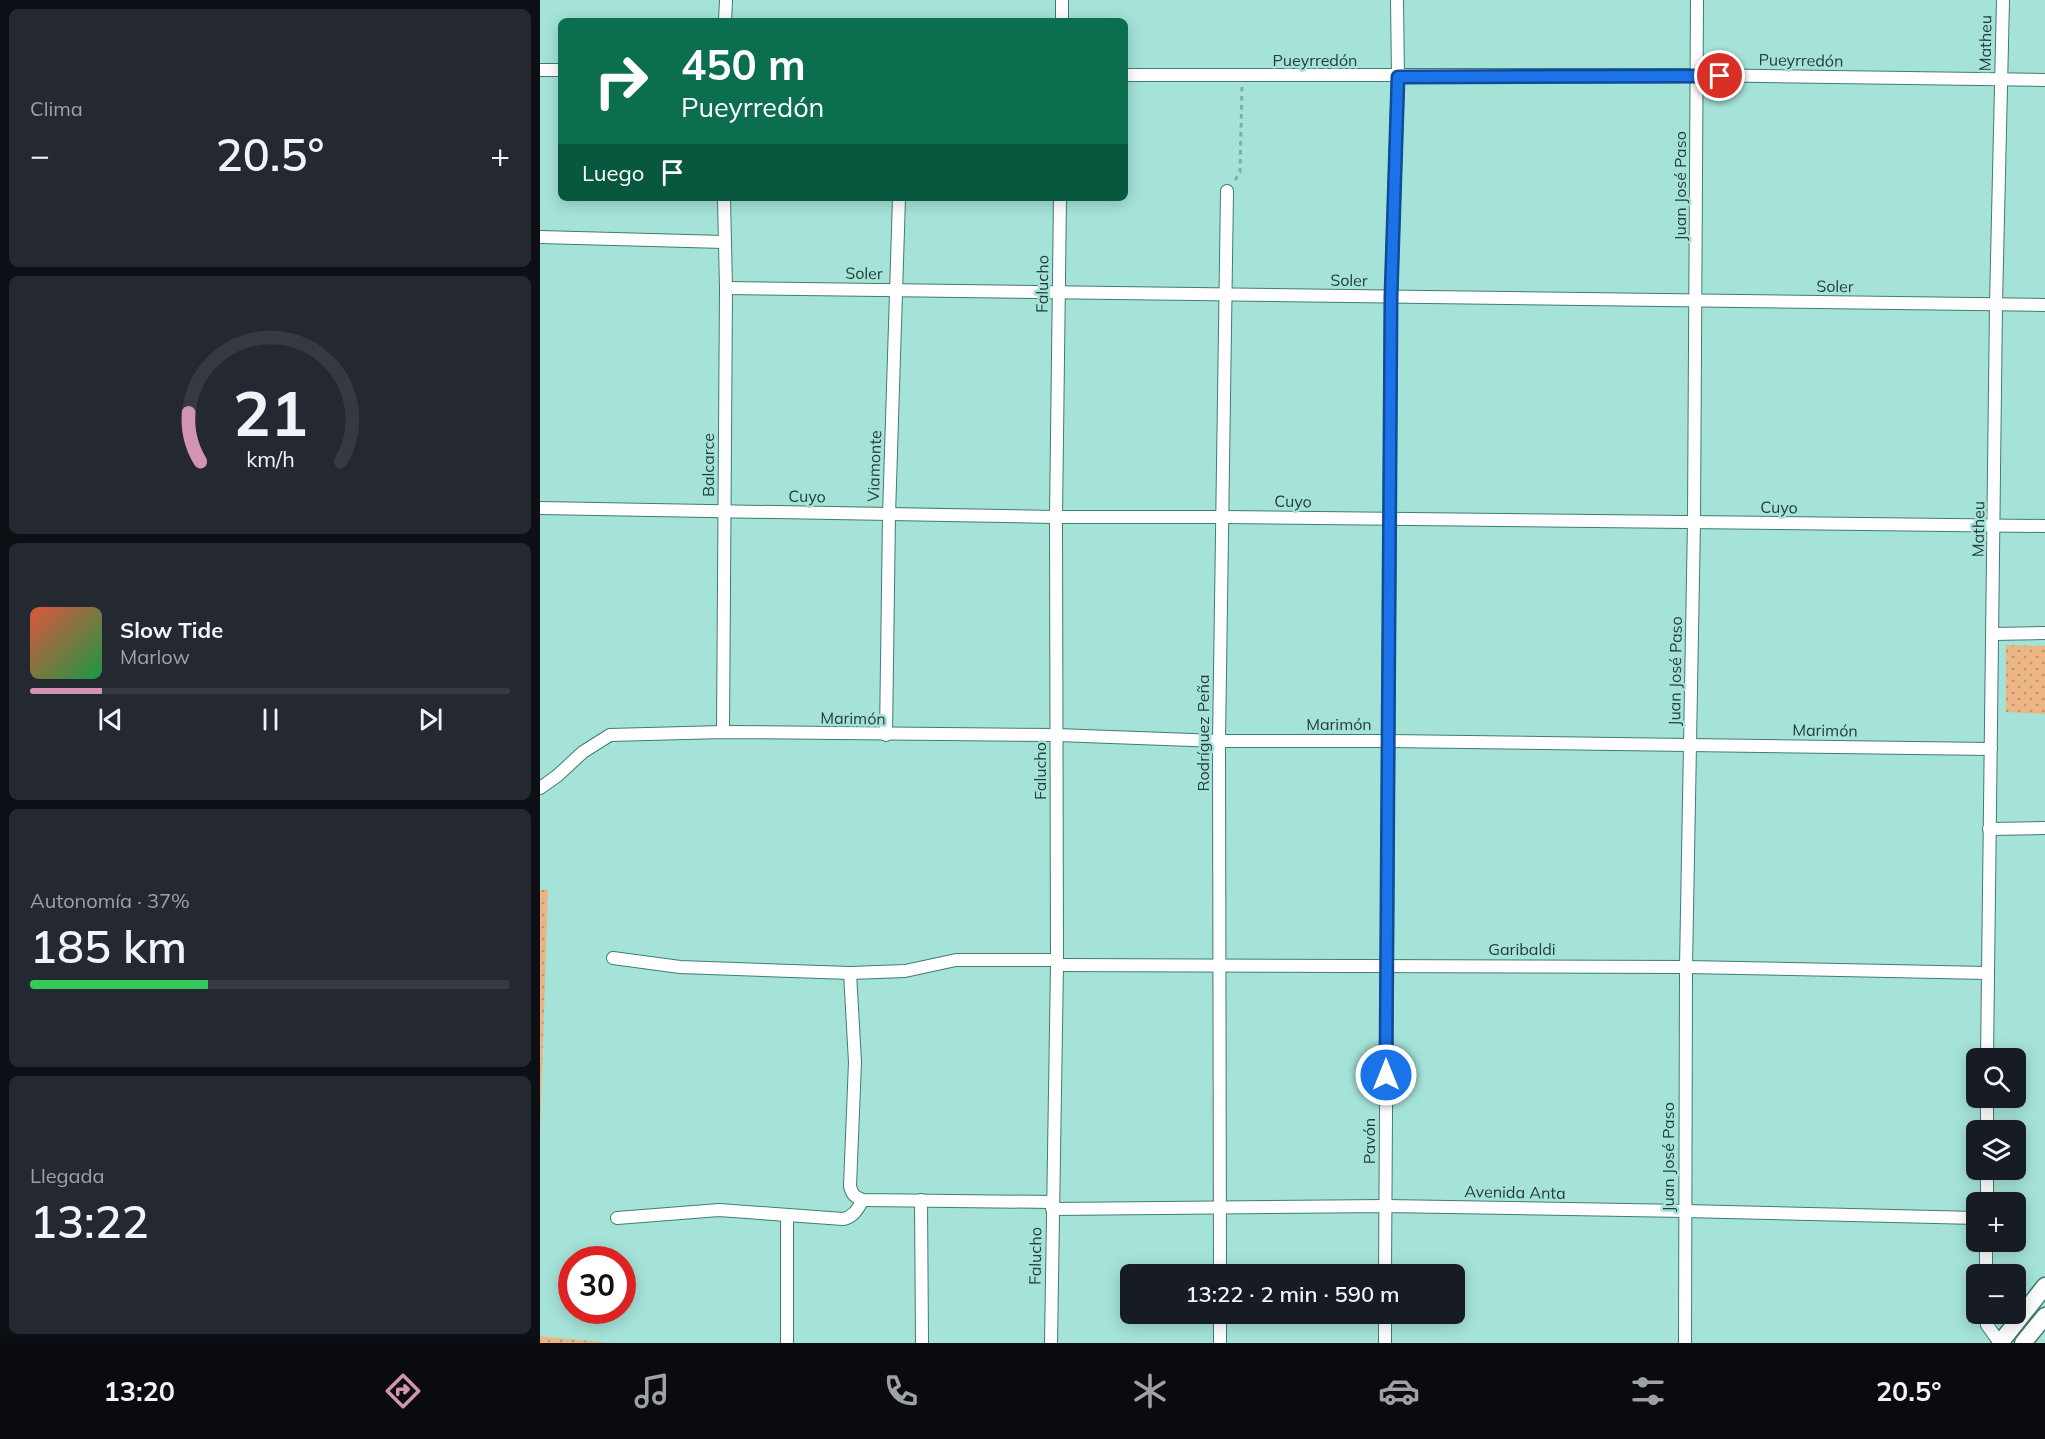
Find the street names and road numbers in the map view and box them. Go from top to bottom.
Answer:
street label: Matheu [1975,15,1995,71]
street label: Pueyrredón [1758,49,1844,71]
street label: Pueyrredón [1273,50,1357,70]
street label: Juan José Paso [1670,131,1690,241]
street label: Falucho [1031,255,1053,313]
street label: Soler [845,263,883,283]
street label: Soler [1330,270,1368,290]
street label: Soler [1816,276,1854,296]
street label: Viamonte [863,430,885,502]
street label: Balcarce [698,433,718,497]
street label: Cuyo [788,486,826,506]
street label: Cuyo [1274,491,1312,511]
street label: Cuyo [1760,497,1798,517]
street label: Matheu [1968,501,1988,557]
street label: Juan José Paso [1664,616,1686,726]
street label: Rodríguez Peña [1193,674,1213,792]
street label: Marimón [820,707,886,729]
street label: Marimón [1306,714,1372,734]
street label: Marimón [1792,719,1858,741]
street label: Falucho [1030,742,1050,800]
street label: Garibaldi [1488,939,1556,959]
street label: Juan José Paso [1658,1102,1678,1212]
street label: Pavón [1359,1118,1379,1164]
street label: Avenida Anta [1464,1181,1566,1203]
street label: Falucho [1024,1227,1046,1285]

